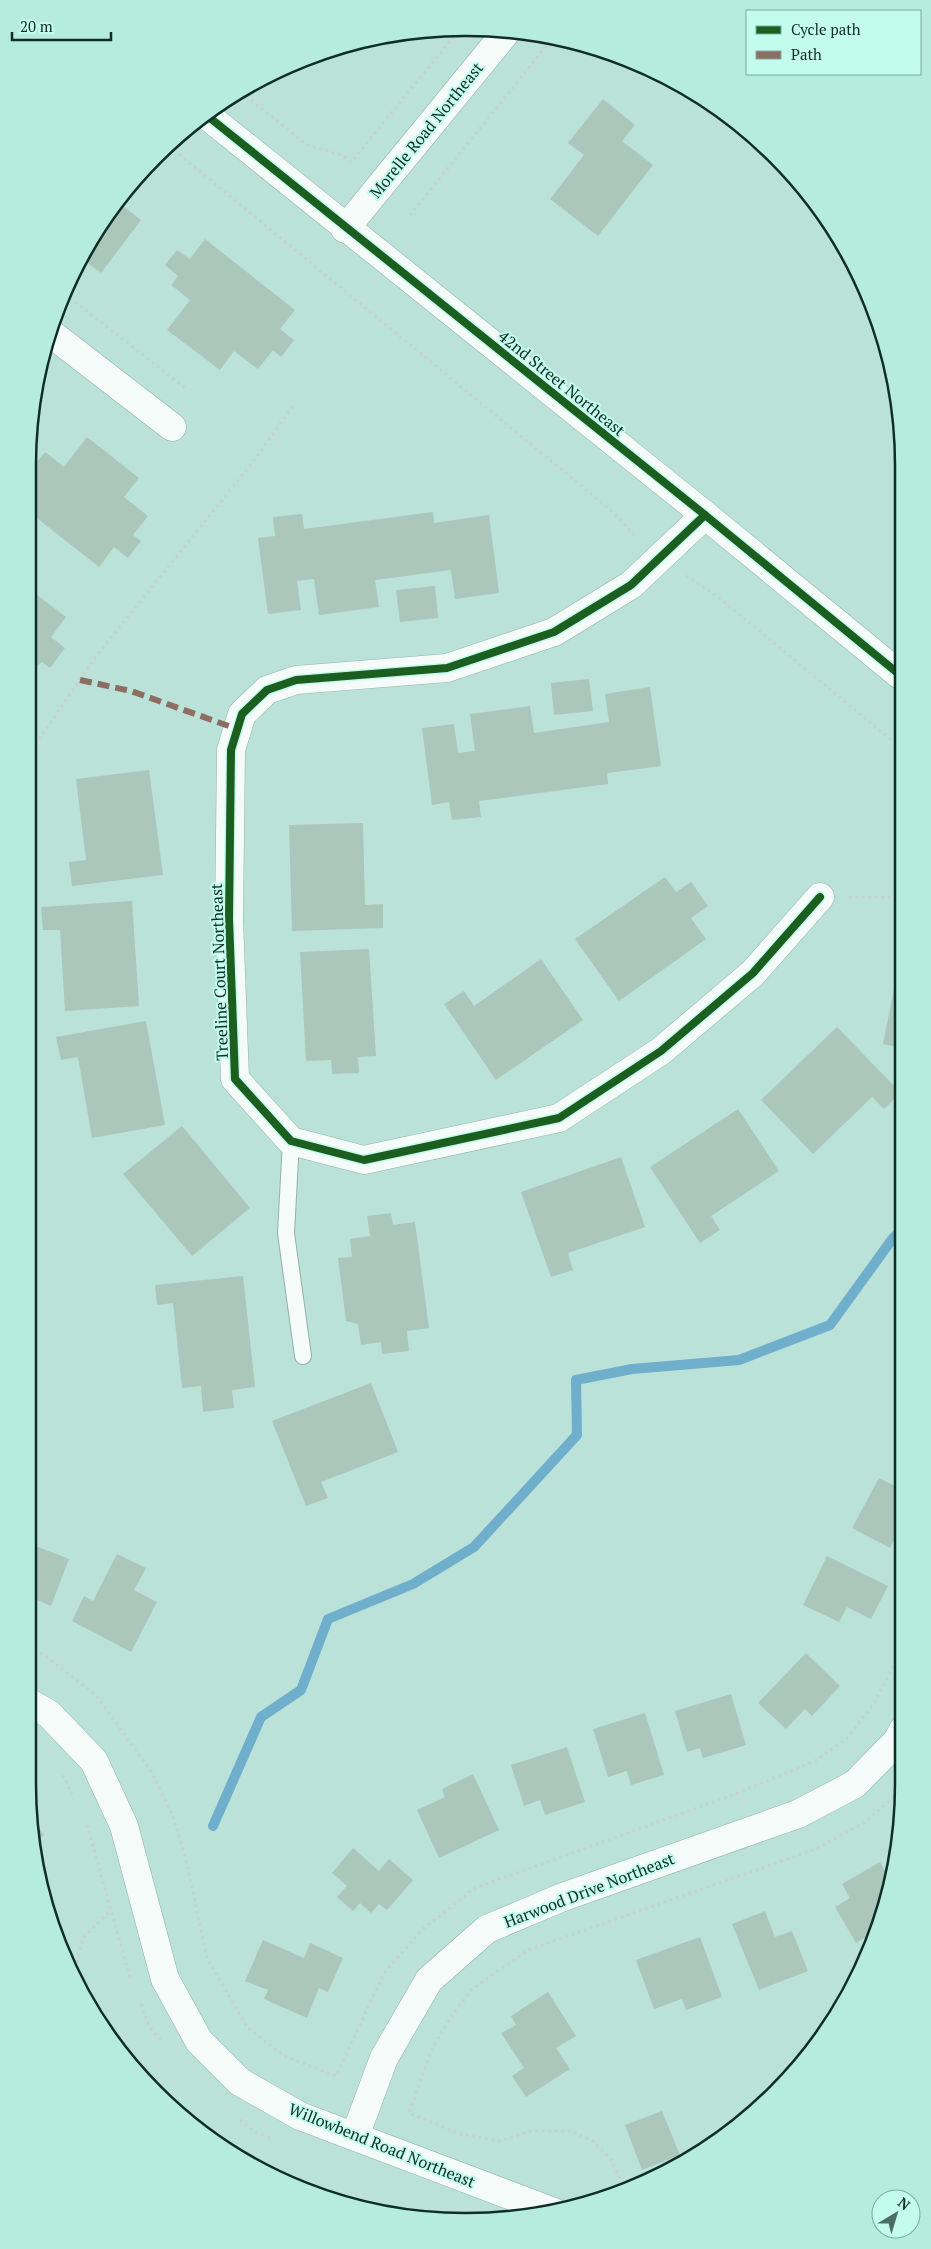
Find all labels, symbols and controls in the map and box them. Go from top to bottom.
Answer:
scale bar [12,10,111,42]
legend [746,10,921,75]
text: 20 m [20,16,53,36]
text: Cycle path [791,19,861,39]
text: Path [791,44,822,64]
street label: Morelle Road Northeast [364,57,488,203]
street label: 42nd Street Northeast [494,325,630,441]
street label: Treeline Court Northeast [205,883,233,1061]
street label: Harwood Drive Northeast [501,1847,678,1933]
street label: Willowbend Road Northeast [285,2097,479,2193]
north arrow [871,2189,921,2239]
text: N [894,2193,915,2214]

